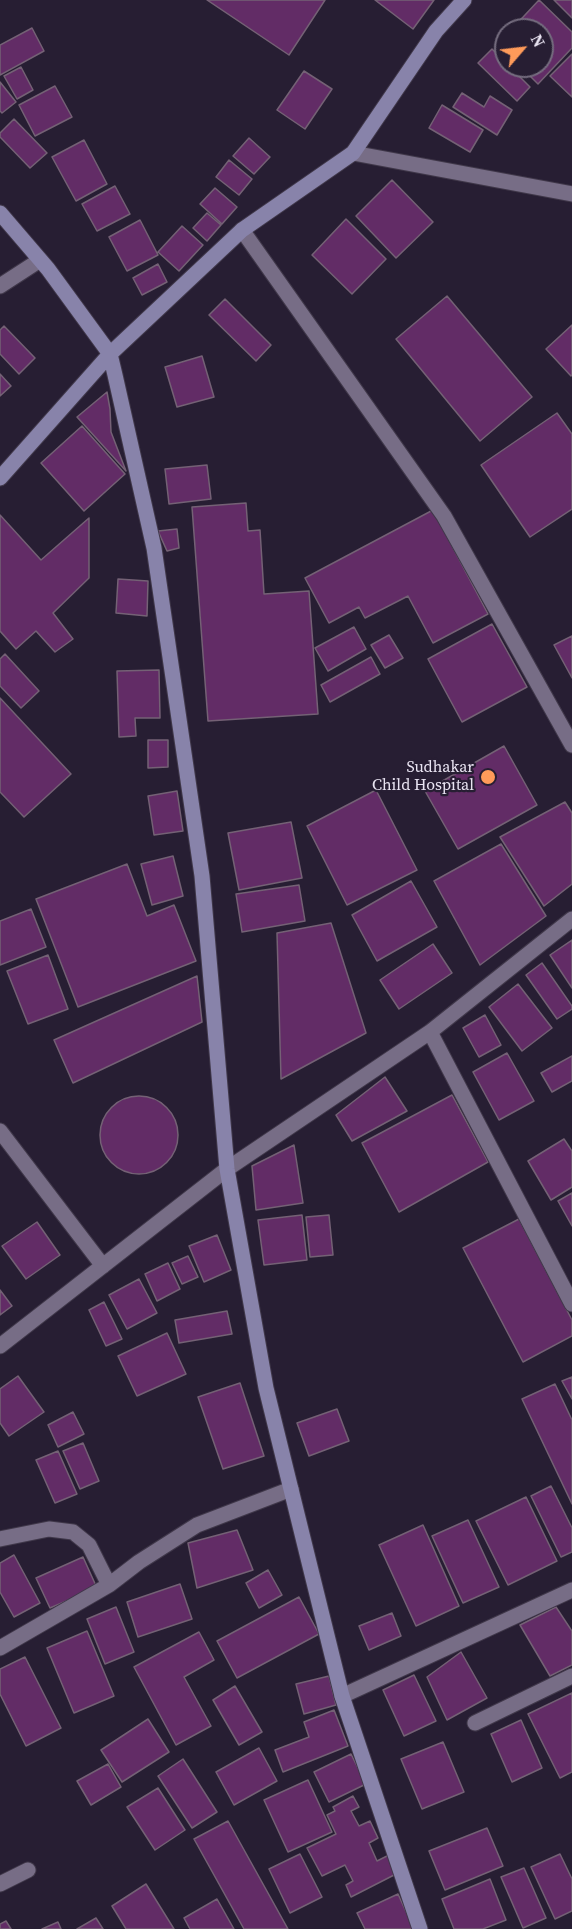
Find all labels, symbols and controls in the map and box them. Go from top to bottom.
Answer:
north arrow [494,18,554,78]
text: N [526,30,551,51]
place label: Sudhakar Child Hospital [372,758,474,796]
marker: Sudhakar Child Hospital [479,768,497,786]

